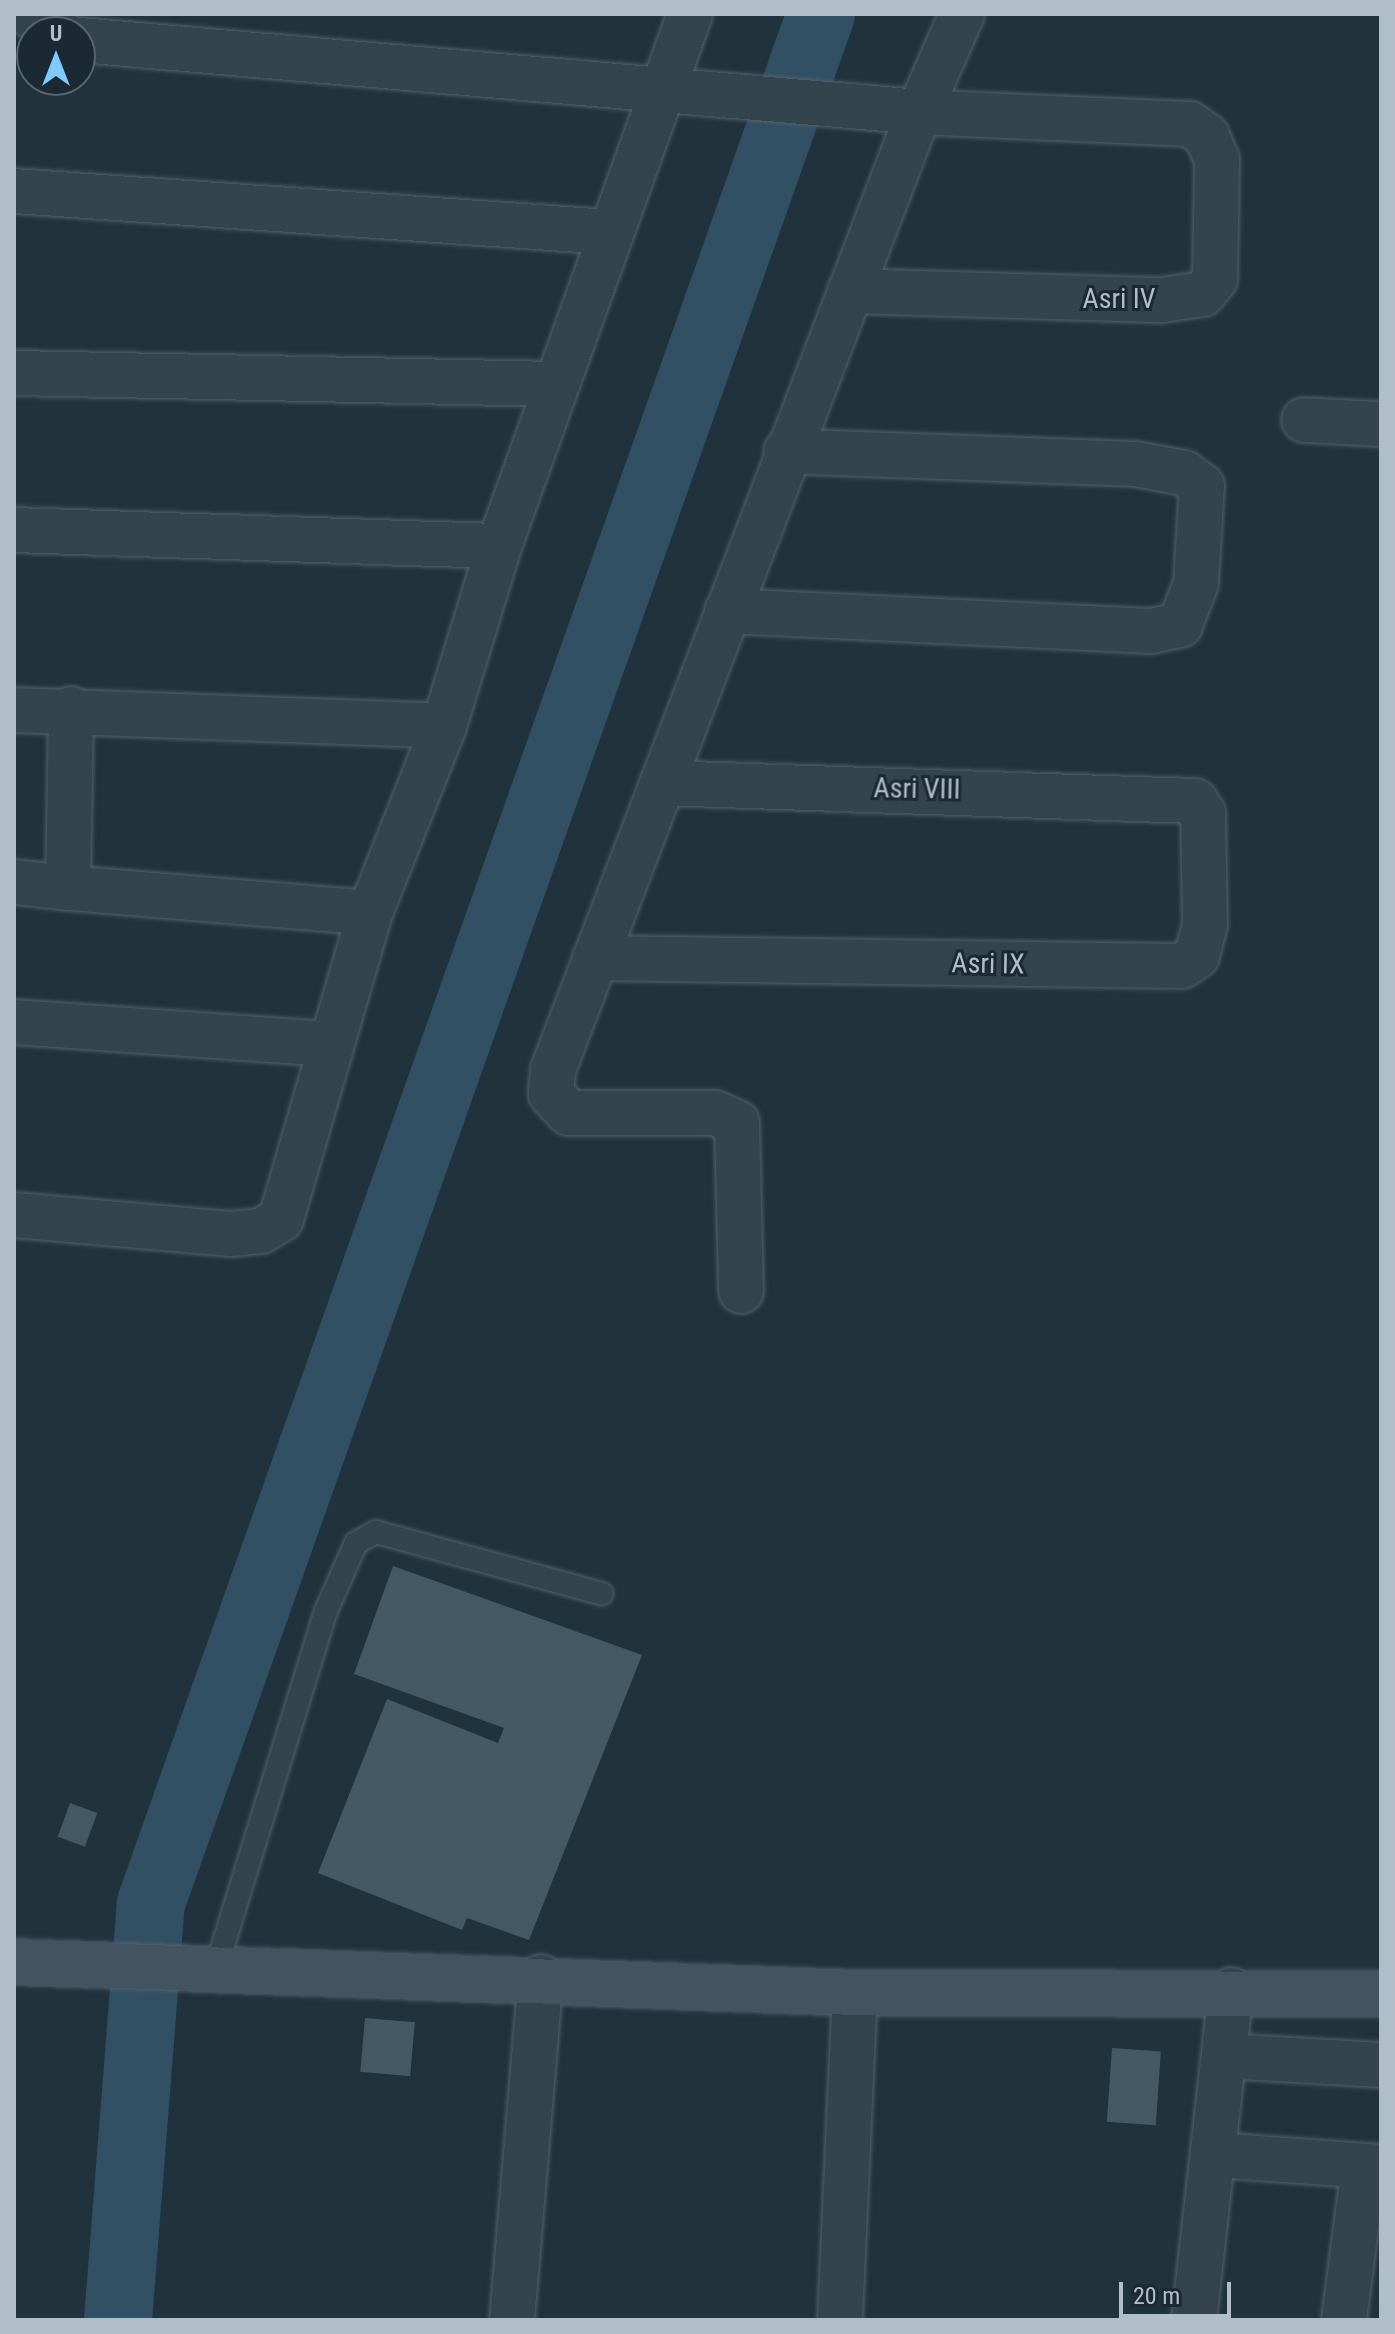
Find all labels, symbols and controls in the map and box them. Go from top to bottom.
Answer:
north arrow [16,16,96,96]
text: U [50,21,62,46]
street label: Asri IV [1083,282,1155,316]
street label: Asri VIII [873,771,961,807]
street label: Asri IX [951,947,1025,981]
scale bar [1123,2266,1235,2316]
text: 20 m [1133,2282,1180,2310]

